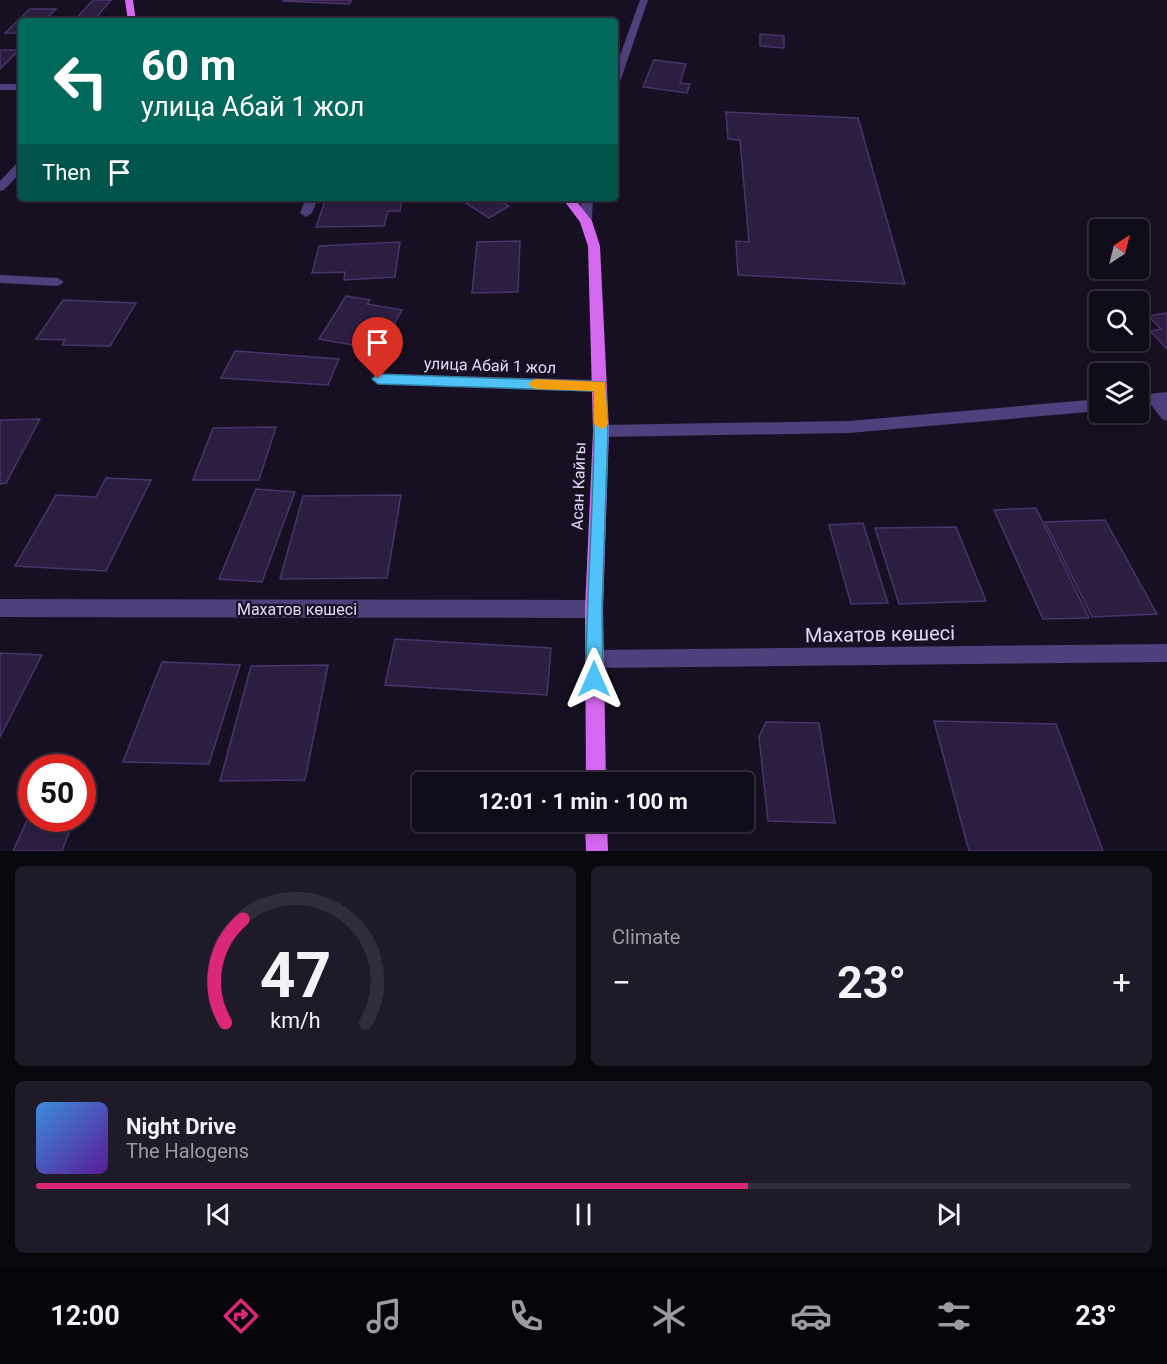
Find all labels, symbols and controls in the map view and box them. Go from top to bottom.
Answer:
text: 60 m [141,41,236,90]
icon: left [42,42,120,120]
text: улица Абай 1 жол [141,91,364,123]
icon: arrive [103,156,136,189]
text: Then [42,160,91,185]
north arrow [1089,219,1149,279]
map controls [1089,219,1149,423]
button: search [1089,291,1149,351]
pin [352,317,403,379]
icon: arrive [361,326,394,359]
street label: улица Абай 1 жол [423,354,556,377]
button: layers [1089,363,1149,423]
street label: Асан Кайгы [567,442,590,530]
street label: Махатов көшесі [237,600,357,619]
street label: Махатов көшесі [805,621,955,647]
position arrow [562,647,626,711]
speed limit sign: 50 [18,754,96,832]
text: 12:01 · 1 min · 100 m [478,789,688,814]
text: Climate [612,925,680,949]
text: 47 [260,939,331,1012]
text: 23° [837,956,906,1009]
text: − [612,963,631,1002]
text: + [1112,963,1131,1002]
text: km/h [270,1008,321,1033]
text: Night Drive [126,1114,236,1139]
text: The Halogens [126,1139,249,1163]
icon: previous [202,1198,235,1231]
icon: pause [567,1198,600,1231]
icon: next [932,1198,965,1231]
icon: directions [220,1295,262,1337]
icon: music [363,1295,405,1337]
icon: phone [505,1295,547,1337]
icon: climate [648,1295,690,1337]
icon: car [790,1295,832,1337]
icon: filters [933,1295,975,1337]
text: 12:00 [50,1300,120,1332]
text: 23° [1075,1300,1117,1332]

